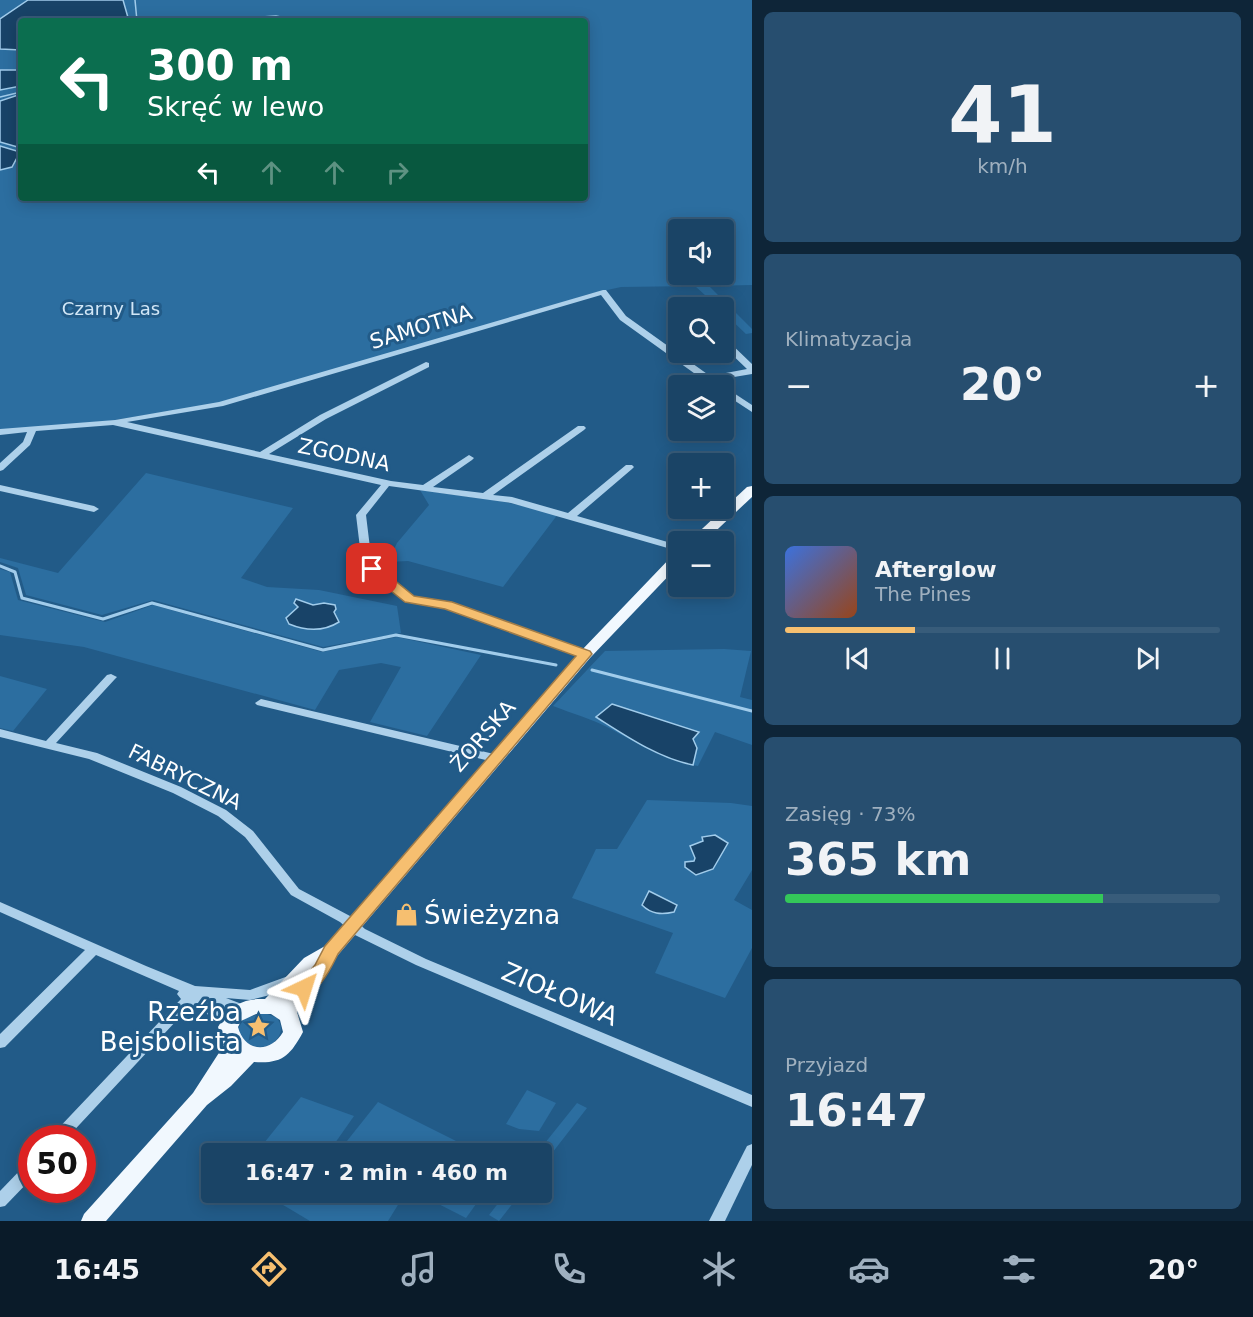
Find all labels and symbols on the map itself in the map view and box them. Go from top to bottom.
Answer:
park label: Czarny Las [62,298,160,319]
street label: SAMOTNA [367,300,476,354]
street label: ZGODNA [296,434,393,477]
pin [346,543,397,594]
street label: ŻORSKA [445,694,521,777]
street label: FABRYCZNA [124,739,246,815]
place label: Świeżyzna [424,899,560,930]
shop icon: Świeżyzna [393,902,419,928]
position arrow [272,956,336,1020]
street label: ZIOŁOWA [497,956,623,1032]
place label: Rzeźba Bejsbolista [100,997,241,1057]
place icon: Rzeźba Bejsbolista [246,1014,272,1040]
speed limit sign: 50 [18,1125,96,1203]

